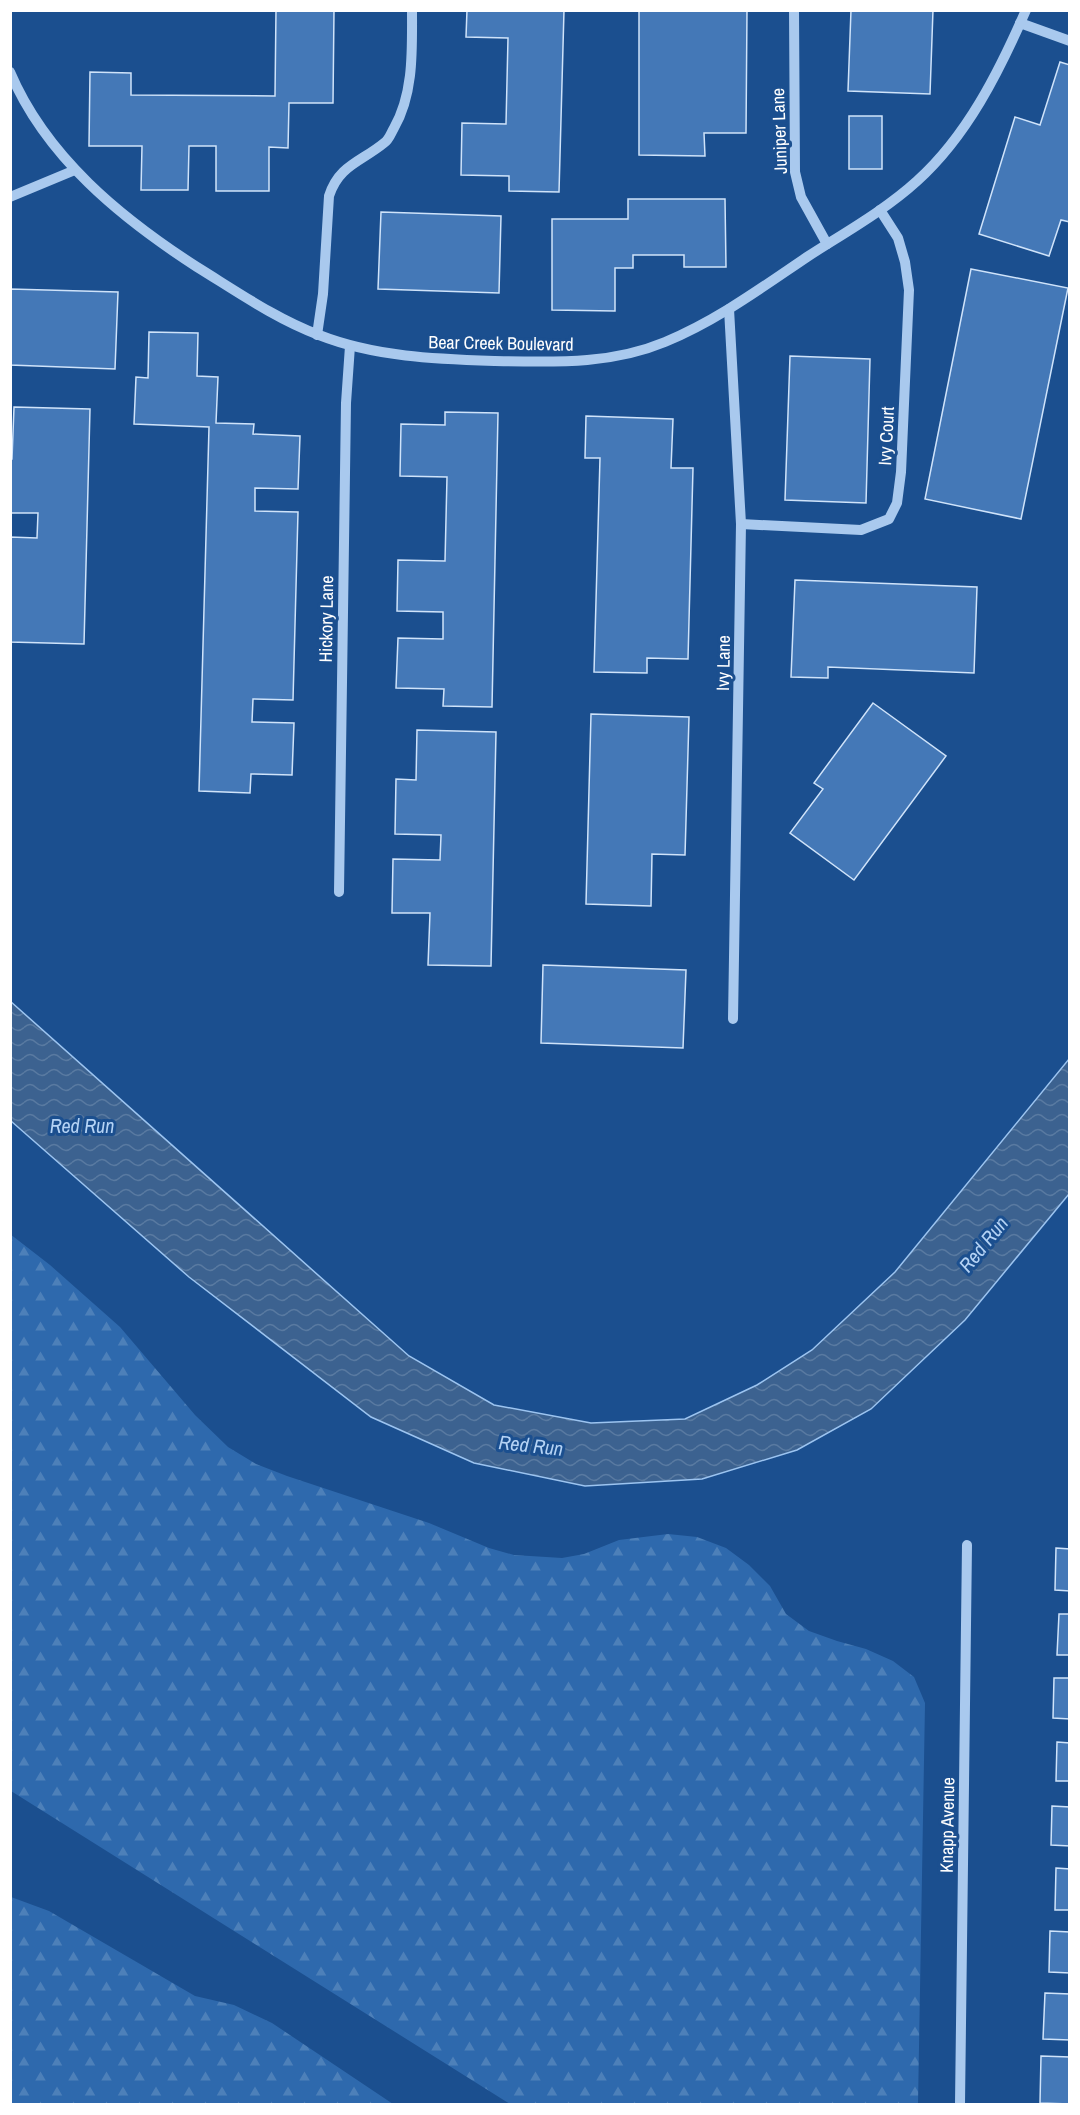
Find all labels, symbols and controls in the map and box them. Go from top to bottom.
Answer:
street label: Juniper Lane [765,88,793,174]
street label: Bear Creek Boulevard [428,329,574,357]
street label: Ivy Court [872,406,900,466]
street label: Hickory Lane [313,575,339,663]
street label: Ivy Lane [710,635,736,691]
water label: Red Run [50,1112,114,1139]
water label: Red Run [952,1210,1014,1278]
water label: Red Run [497,1428,565,1462]
street label: Knapp Avenue [934,1777,960,1873]

